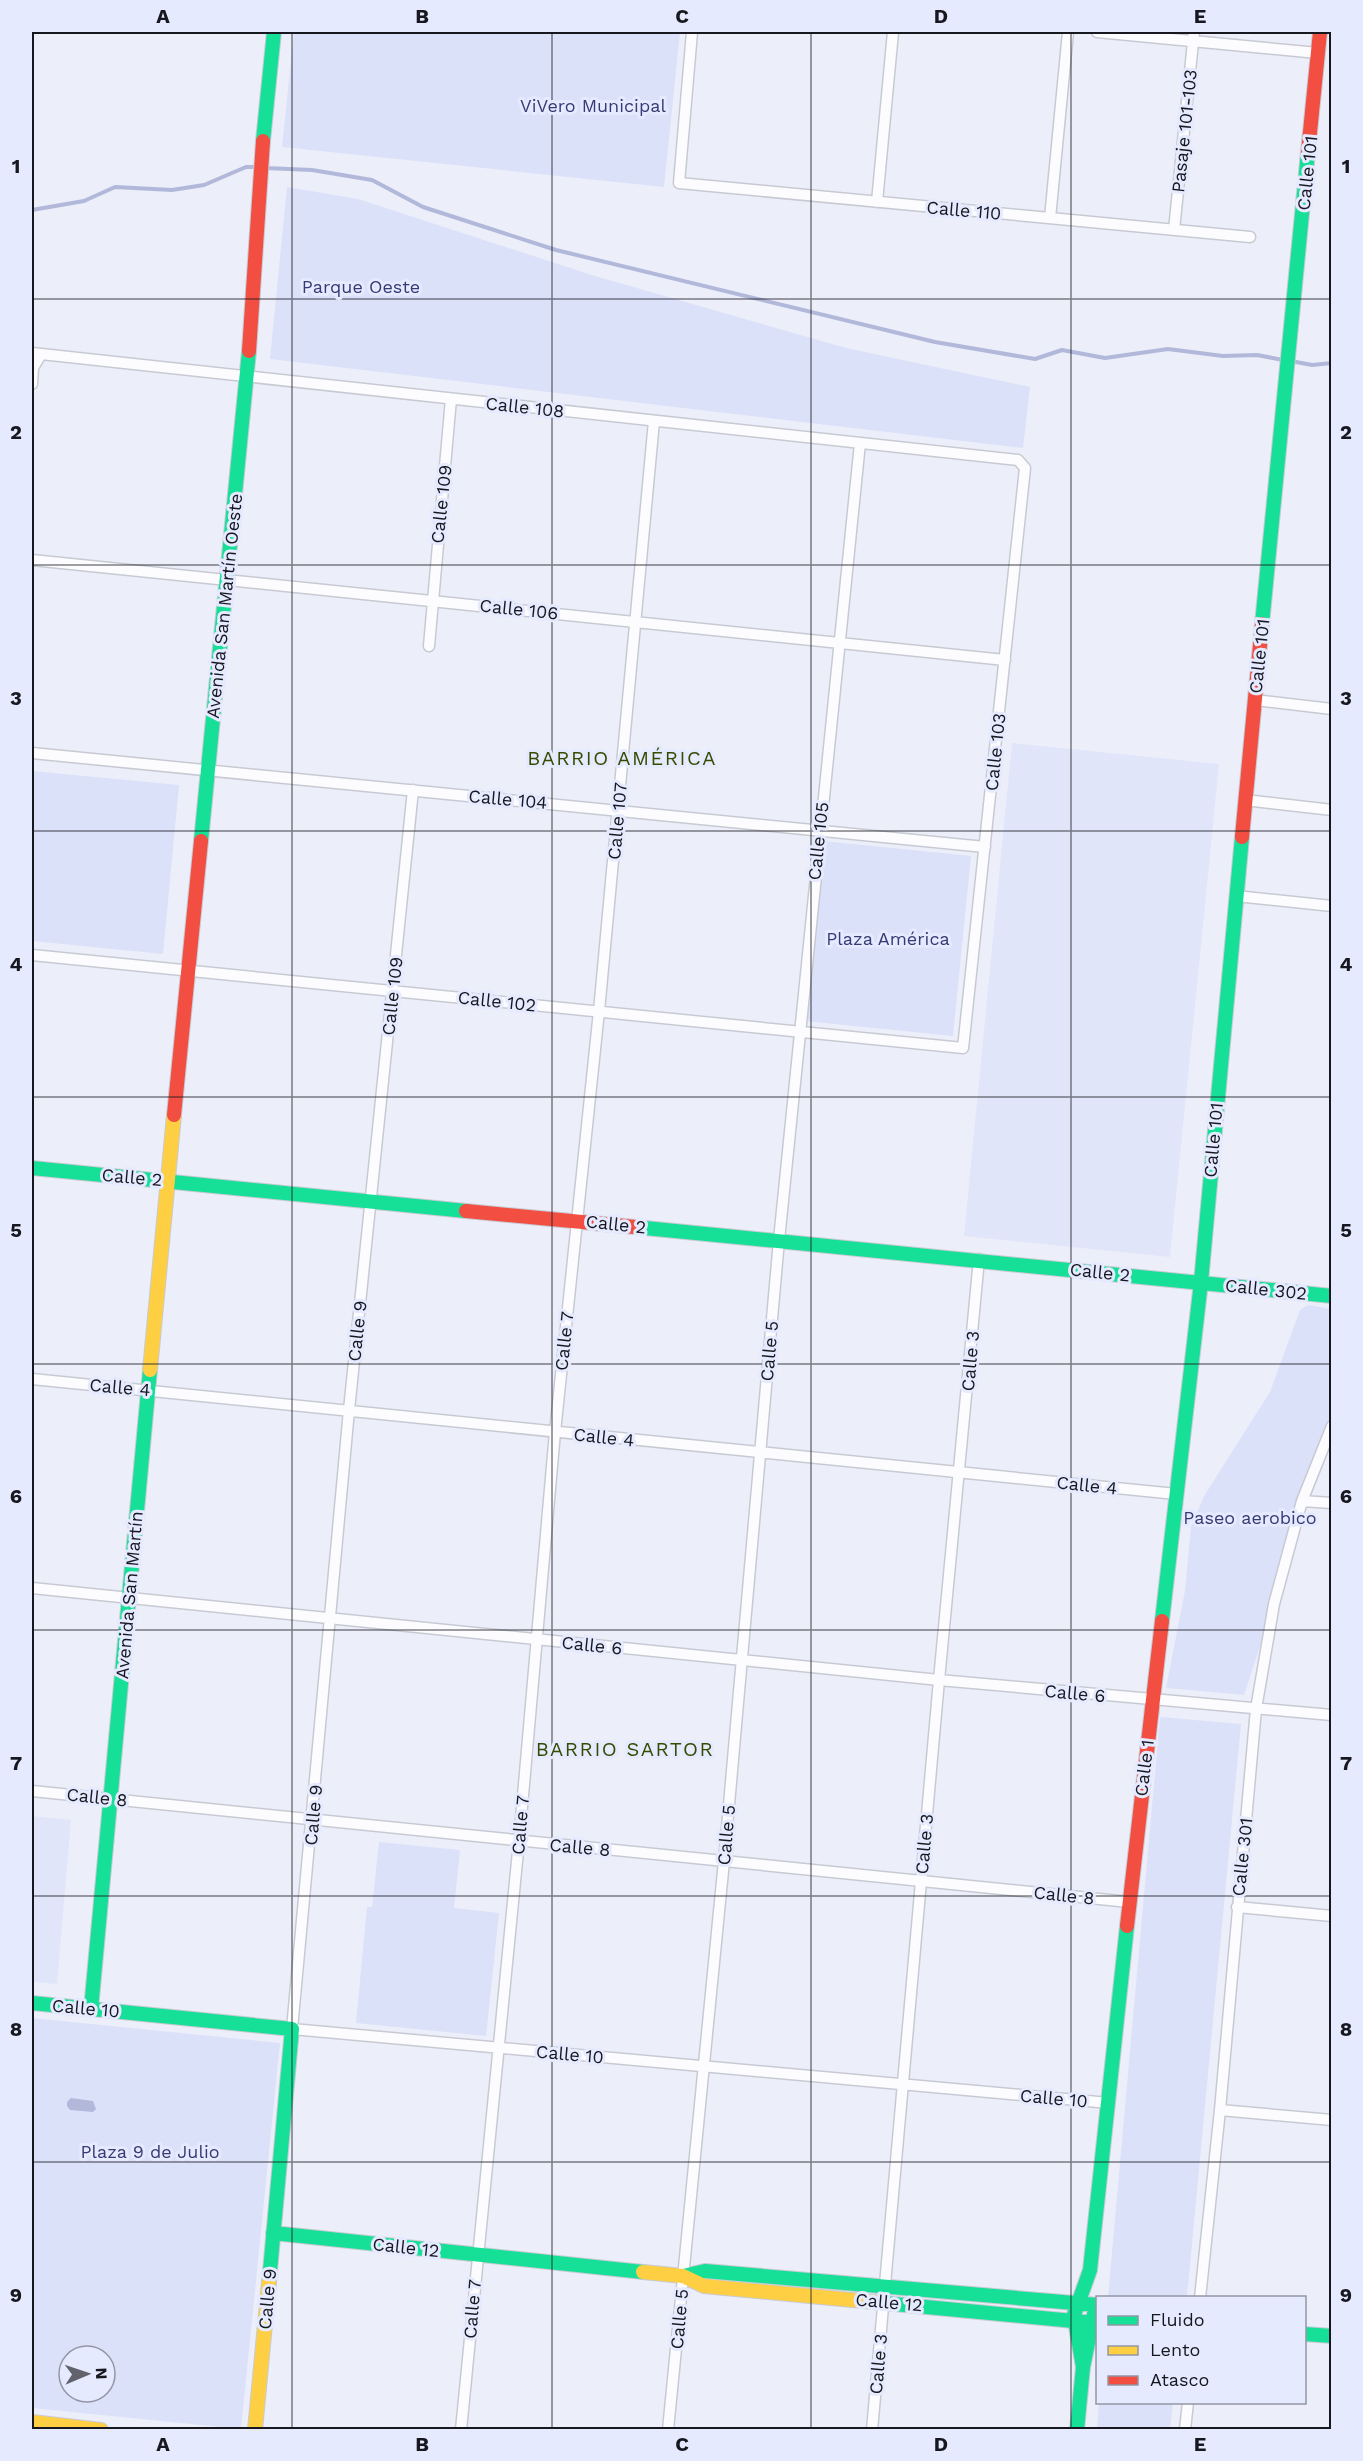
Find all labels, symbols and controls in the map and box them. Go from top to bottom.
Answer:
text: A [156,4,170,28]
text: B [415,4,429,28]
text: C [675,4,689,28]
text: D [934,4,948,28]
text: E [1194,4,1206,28]
street label: Pasaje 101-103 [1167,68,1201,194]
park label: ViVero Municipal [520,95,666,116]
street label: Calle 101 [1293,135,1321,211]
text: 1 [12,154,20,178]
text: 1 [1342,154,1350,178]
street label: Calle 110 [926,196,1002,224]
park label: Parque Oeste [302,276,420,297]
street label: Calle 108 [485,392,565,422]
text: 2 [10,420,22,444]
text: 2 [1340,420,1352,444]
street label: Calle 109 [426,464,456,544]
street label: Avenida San Martín Oeste [202,492,246,720]
street label: Calle 106 [479,594,559,624]
street label: Calle 101 [1245,618,1273,694]
text: 3 [10,686,22,710]
text: 3 [1340,686,1352,710]
street label: Calle 103 [980,712,1010,792]
district label: BARRIO AMÉRICA [527,746,717,770]
street label: Calle 107 [603,781,631,861]
street label: Calle 104 [468,785,548,813]
street label: Calle 105 [803,801,833,881]
park label: Plaza América [826,928,950,949]
text: 4 [10,952,23,976]
text: 4 [1340,952,1353,976]
street label: Calle 109 [377,956,407,1036]
street label: Calle 102 [457,986,537,1016]
street label: Calle 101 [1199,1102,1227,1178]
street label: Calle 2 [101,1164,163,1190]
street label: Calle 2 [585,1210,647,1238]
text: 5 [10,1218,22,1242]
text: 5 [1340,1218,1352,1242]
street label: Calle 2 [1069,1258,1131,1286]
street label: Calle 302 [1224,1274,1308,1304]
street label: Calle 9 [343,1299,371,1363]
street label: Calle 7 [550,1310,578,1372]
street label: Calle 5 [756,1320,782,1382]
street label: Calle 3 [957,1330,983,1392]
street label: Calle 4 [89,1374,151,1400]
street label: Calle 4 [573,1423,635,1451]
street label: Calle 4 [1056,1471,1118,1499]
text: 6 [10,1484,22,1508]
text: 6 [1340,1484,1352,1508]
park label: Paseo aerobico [1183,1507,1317,1528]
street label: Avenida San Martín [111,1510,147,1680]
street label: Calle 6 [561,1631,623,1659]
street label: Calle 6 [1044,1680,1106,1706]
district label: BARRIO SARTOR [536,1737,714,1761]
street label: Calle 1 [1130,1739,1158,1797]
text: 7 [10,1751,22,1775]
text: 7 [1340,1751,1352,1775]
street label: Calle 8 [65,1783,129,1811]
street label: Calle 9 [300,1784,326,1846]
street label: Calle 7 [507,1794,533,1856]
street label: Calle 5 [713,1804,739,1866]
street label: Calle 3 [911,1813,937,1875]
street label: Calle 301 [1227,1817,1257,1897]
street label: Calle 8 [549,1834,611,1860]
street label: Calle 8 [1032,1881,1096,1909]
street label: Calle 10 [51,1995,121,2021]
text: 8 [10,2017,22,2041]
text: 8 [1340,2017,1352,2041]
street label: Calle 10 [535,2041,605,2067]
street label: Calle 10 [1019,2085,1089,2111]
park label: Plaza 9 de Julio [80,2141,220,2162]
street label: Calle 12 [371,2233,441,2261]
street label: Calle 9 [254,2268,280,2330]
street label: Calle 7 [459,2278,485,2340]
text: 9 [10,2283,22,2307]
text: 9 [1340,2283,1352,2307]
street label: Calle 5 [666,2288,692,2350]
street label: Calle 12 [855,2289,923,2315]
legend [1096,2296,1306,2404]
text: Fluido [1150,2309,1204,2330]
street label: Calle 3 [865,2333,891,2395]
text: Lento [1150,2339,1200,2360]
north arrow [57,2344,117,2404]
text: N [92,2367,111,2380]
text: Atasco [1150,2369,1209,2390]
text: A [156,2432,170,2456]
text: B [415,2432,429,2456]
text: C [675,2432,689,2456]
text: D [934,2432,948,2456]
text: E [1194,2432,1206,2456]

